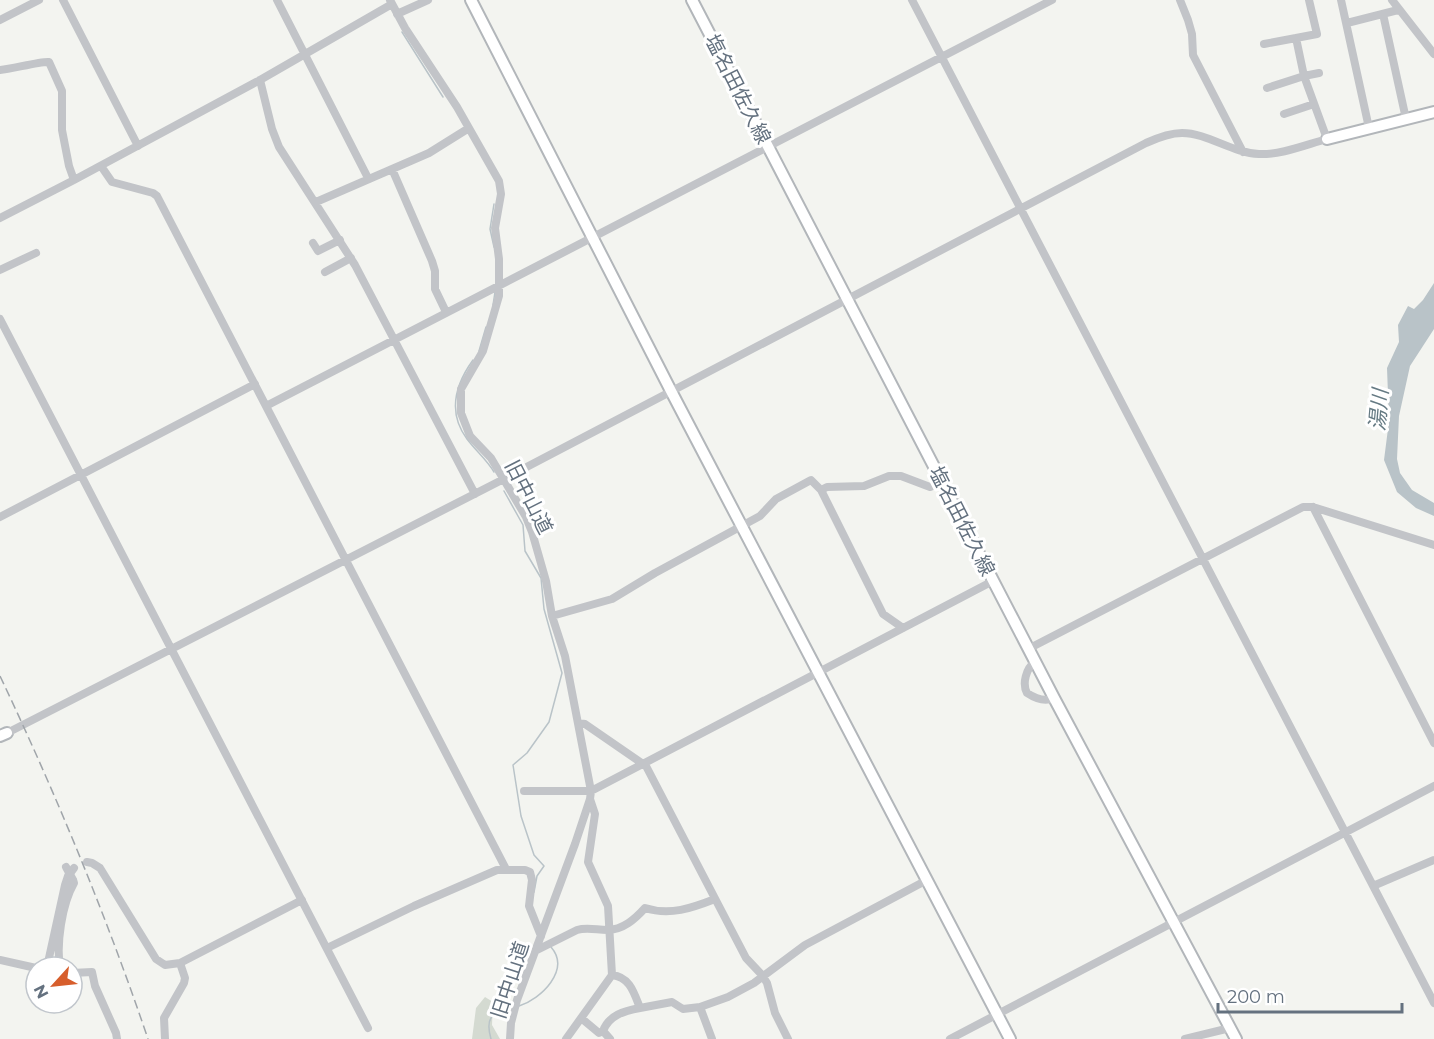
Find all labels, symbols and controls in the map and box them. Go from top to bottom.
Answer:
street label: 塩名田佐久線 [700,30,776,148]
water label: 湯川 [1364,386,1393,432]
street label: 旧中山道 [500,456,558,538]
street label: 塩名田佐久線 [924,462,1000,580]
street label: 旧中山道 [486,938,534,1022]
north arrow [24,955,84,1015]
scale bar [1218,976,1402,1014]
text: N [30,982,52,1002]
text: 200 m [1227,986,1285,1008]

